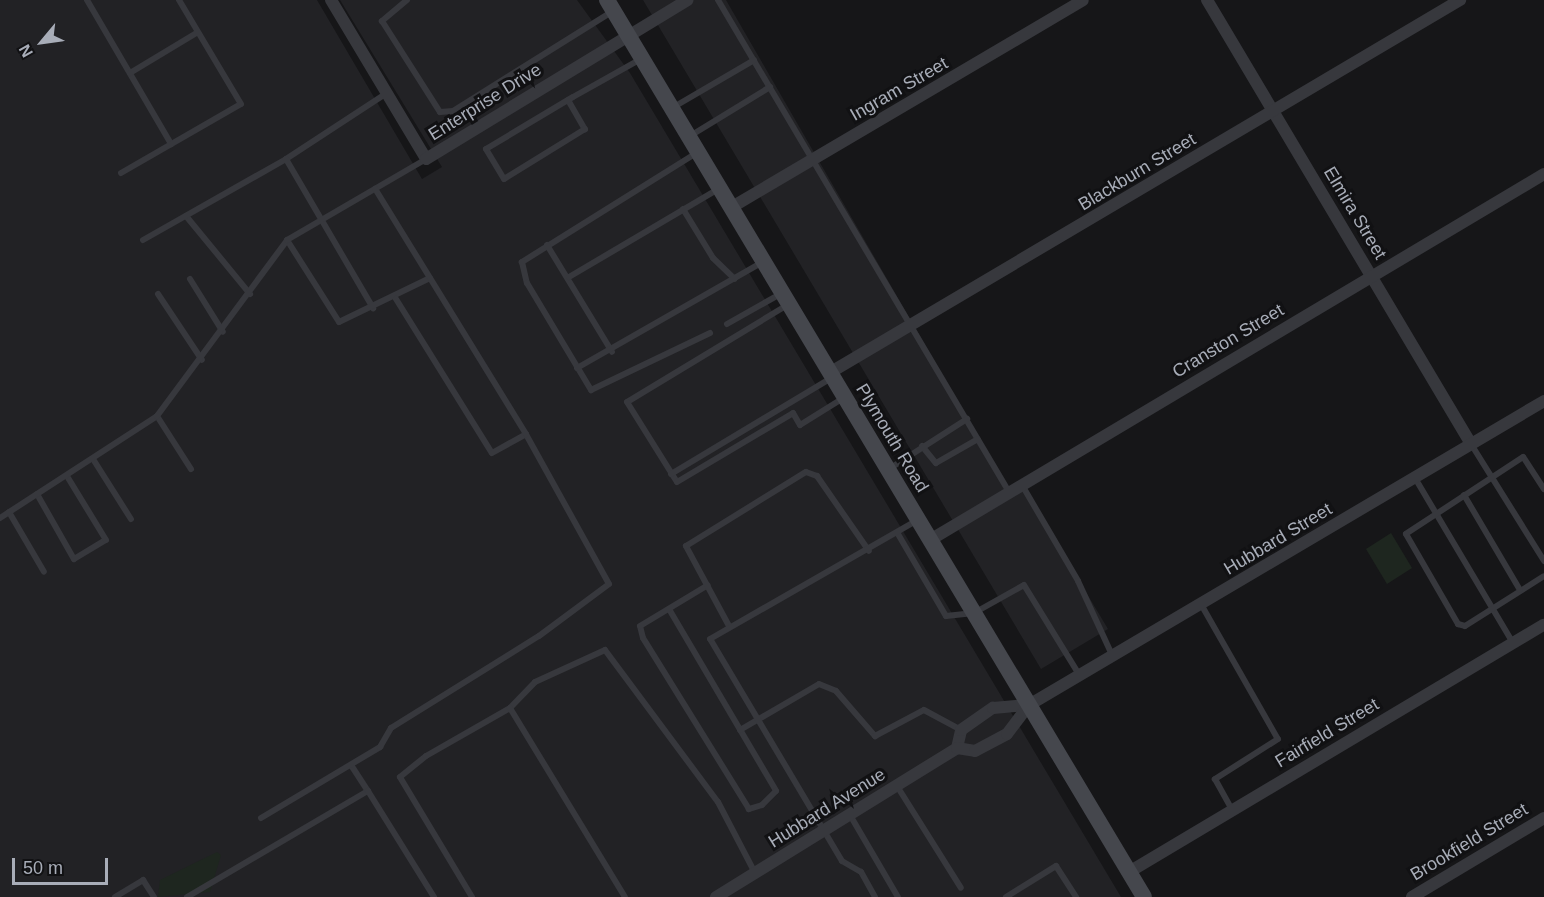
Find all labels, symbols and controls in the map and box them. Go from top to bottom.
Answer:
north arrow [12,12,72,72]
text: N [16,42,36,60]
street label: Ingram Street [846,52,952,126]
street label: Enterprise Drive [425,59,545,145]
street label: Blackburn Street [1074,128,1200,216]
street label: Elmira Street [1319,163,1391,263]
street label: Cranston Street [1168,299,1288,383]
street label: Plymouth Road [851,380,933,496]
street label: Hubbard Street [1220,498,1336,580]
street label: Fairfield Street [1271,694,1383,772]
street label: Hubbard Avenue [764,763,890,853]
street label: Brookfield Street [1406,798,1532,886]
scale bar [15,846,111,884]
text: 50 m [23,858,63,878]

